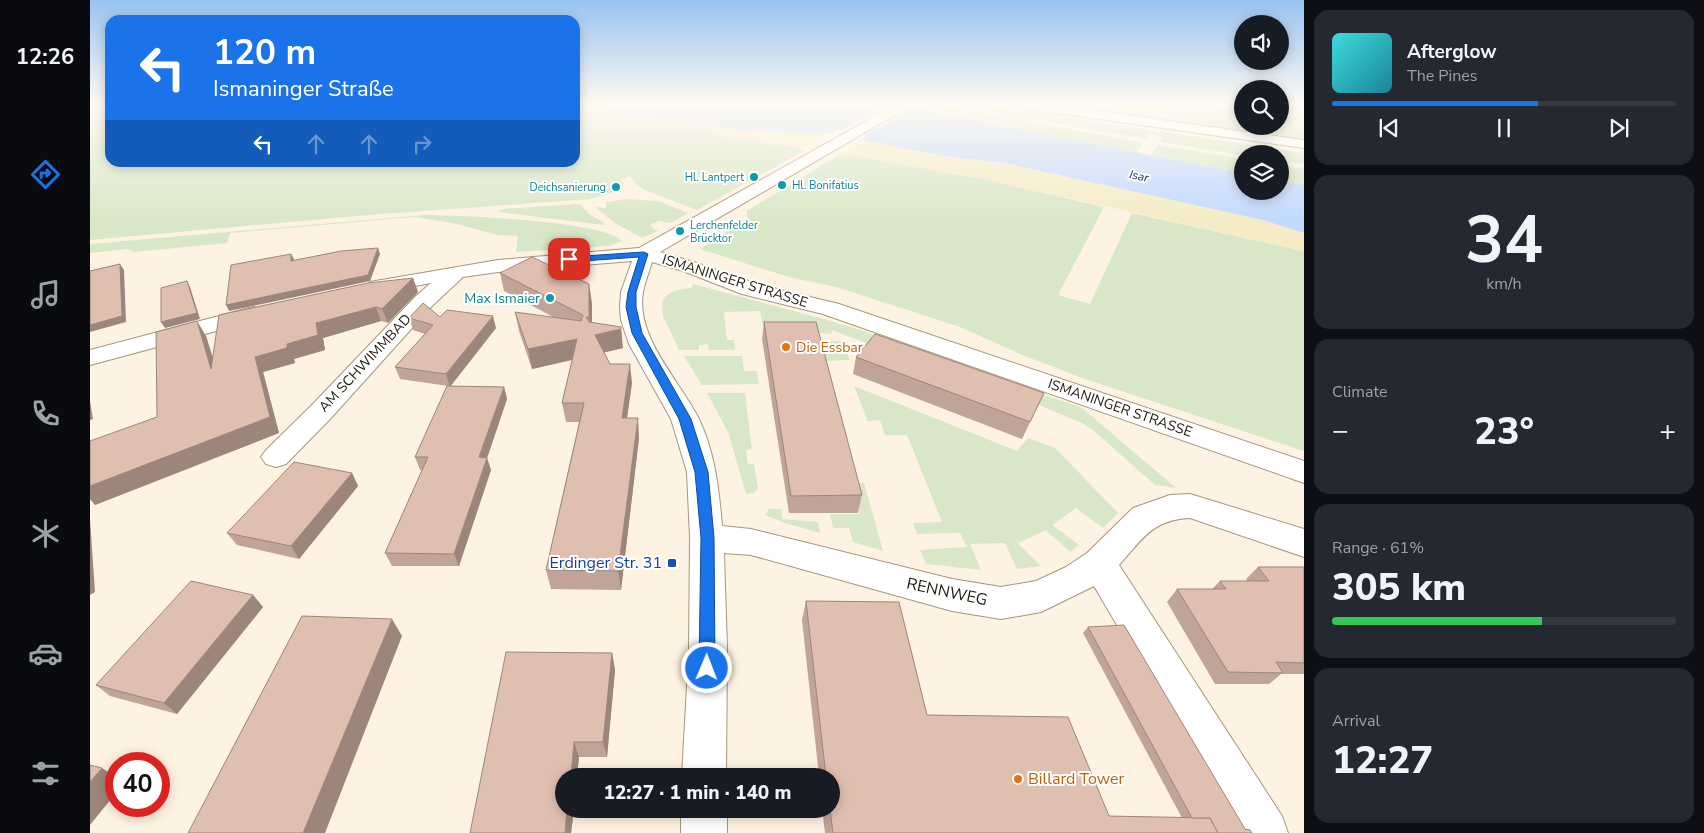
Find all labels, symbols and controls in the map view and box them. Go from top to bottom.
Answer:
map controls [1234,15,1289,200]
button: sound [1234,15,1289,70]
text: 120 m [213,29,316,76]
icon: left [130,35,195,100]
text: Afterglow [1407,39,1497,65]
text: 12:26 [16,42,74,72]
text: The Pines [1407,65,1477,87]
text: Ismaninger Straße [213,74,394,104]
button: search [1234,80,1289,135]
icon: previous [1375,114,1403,142]
icon: pause [1490,114,1518,142]
icon: next [1605,114,1633,142]
icon: left [249,130,277,158]
icon: ahead [302,130,330,158]
icon: ahead [355,130,383,158]
icon: right [408,130,436,158]
button: layers [1234,145,1289,200]
icon: directions [28,157,63,192]
water label: Isar [1128,166,1151,186]
place label: Hl. Lantpert [685,170,744,185]
marker: Hl. Lantpert [748,171,760,183]
place label: Hl. Bonifatius [792,178,859,193]
marker: Hl. Bonifatius [776,179,788,191]
place label: Deichsanierung [530,180,606,195]
marker: Deichsanierung [610,181,622,193]
text: 34 [1465,196,1543,285]
place label: Lerchenfelder Brücktor [690,218,758,246]
marker: Lerchenfelder Brücktor [674,225,686,237]
pin [548,238,590,280]
icon: arrive [555,245,583,273]
street label: ISMANINGER STRASSE [660,250,810,312]
text: km/h [1486,273,1522,295]
icon: music [28,277,63,312]
place label: Max Ismaier [464,289,540,308]
marker: Max Ismaier [544,292,556,304]
street label: AM SCHWIMMBAD [315,310,415,416]
place label: Die Essbar [796,338,863,357]
marker: Die Essbar [780,341,792,353]
street label: ISMANINGER STRASSE [1045,374,1195,442]
text: Climate [1332,381,1387,403]
icon: phone [28,396,63,431]
text: 23° [1474,406,1534,457]
text: − [1332,412,1349,450]
text: + [1659,412,1676,450]
icon: climate [28,516,63,551]
text: Range · 61% [1332,537,1424,559]
place label: Erdinger Str. 31 [549,552,662,574]
marker: Erdinger Str. 31 [666,557,678,569]
text: 305 km [1332,562,1466,613]
street label: RENNWEG [904,573,990,611]
icon: car [28,636,63,671]
position arrow [680,641,732,693]
text: Arrival [1332,710,1380,732]
text: 12:27 [1332,735,1433,786]
speed limit sign: 40 [105,752,170,817]
icon: filters [28,756,63,791]
place label: Billard Tower [1028,768,1125,790]
marker: Billard Tower [1012,773,1024,785]
text: 12:27 · 1 min · 140 m [604,780,791,806]

